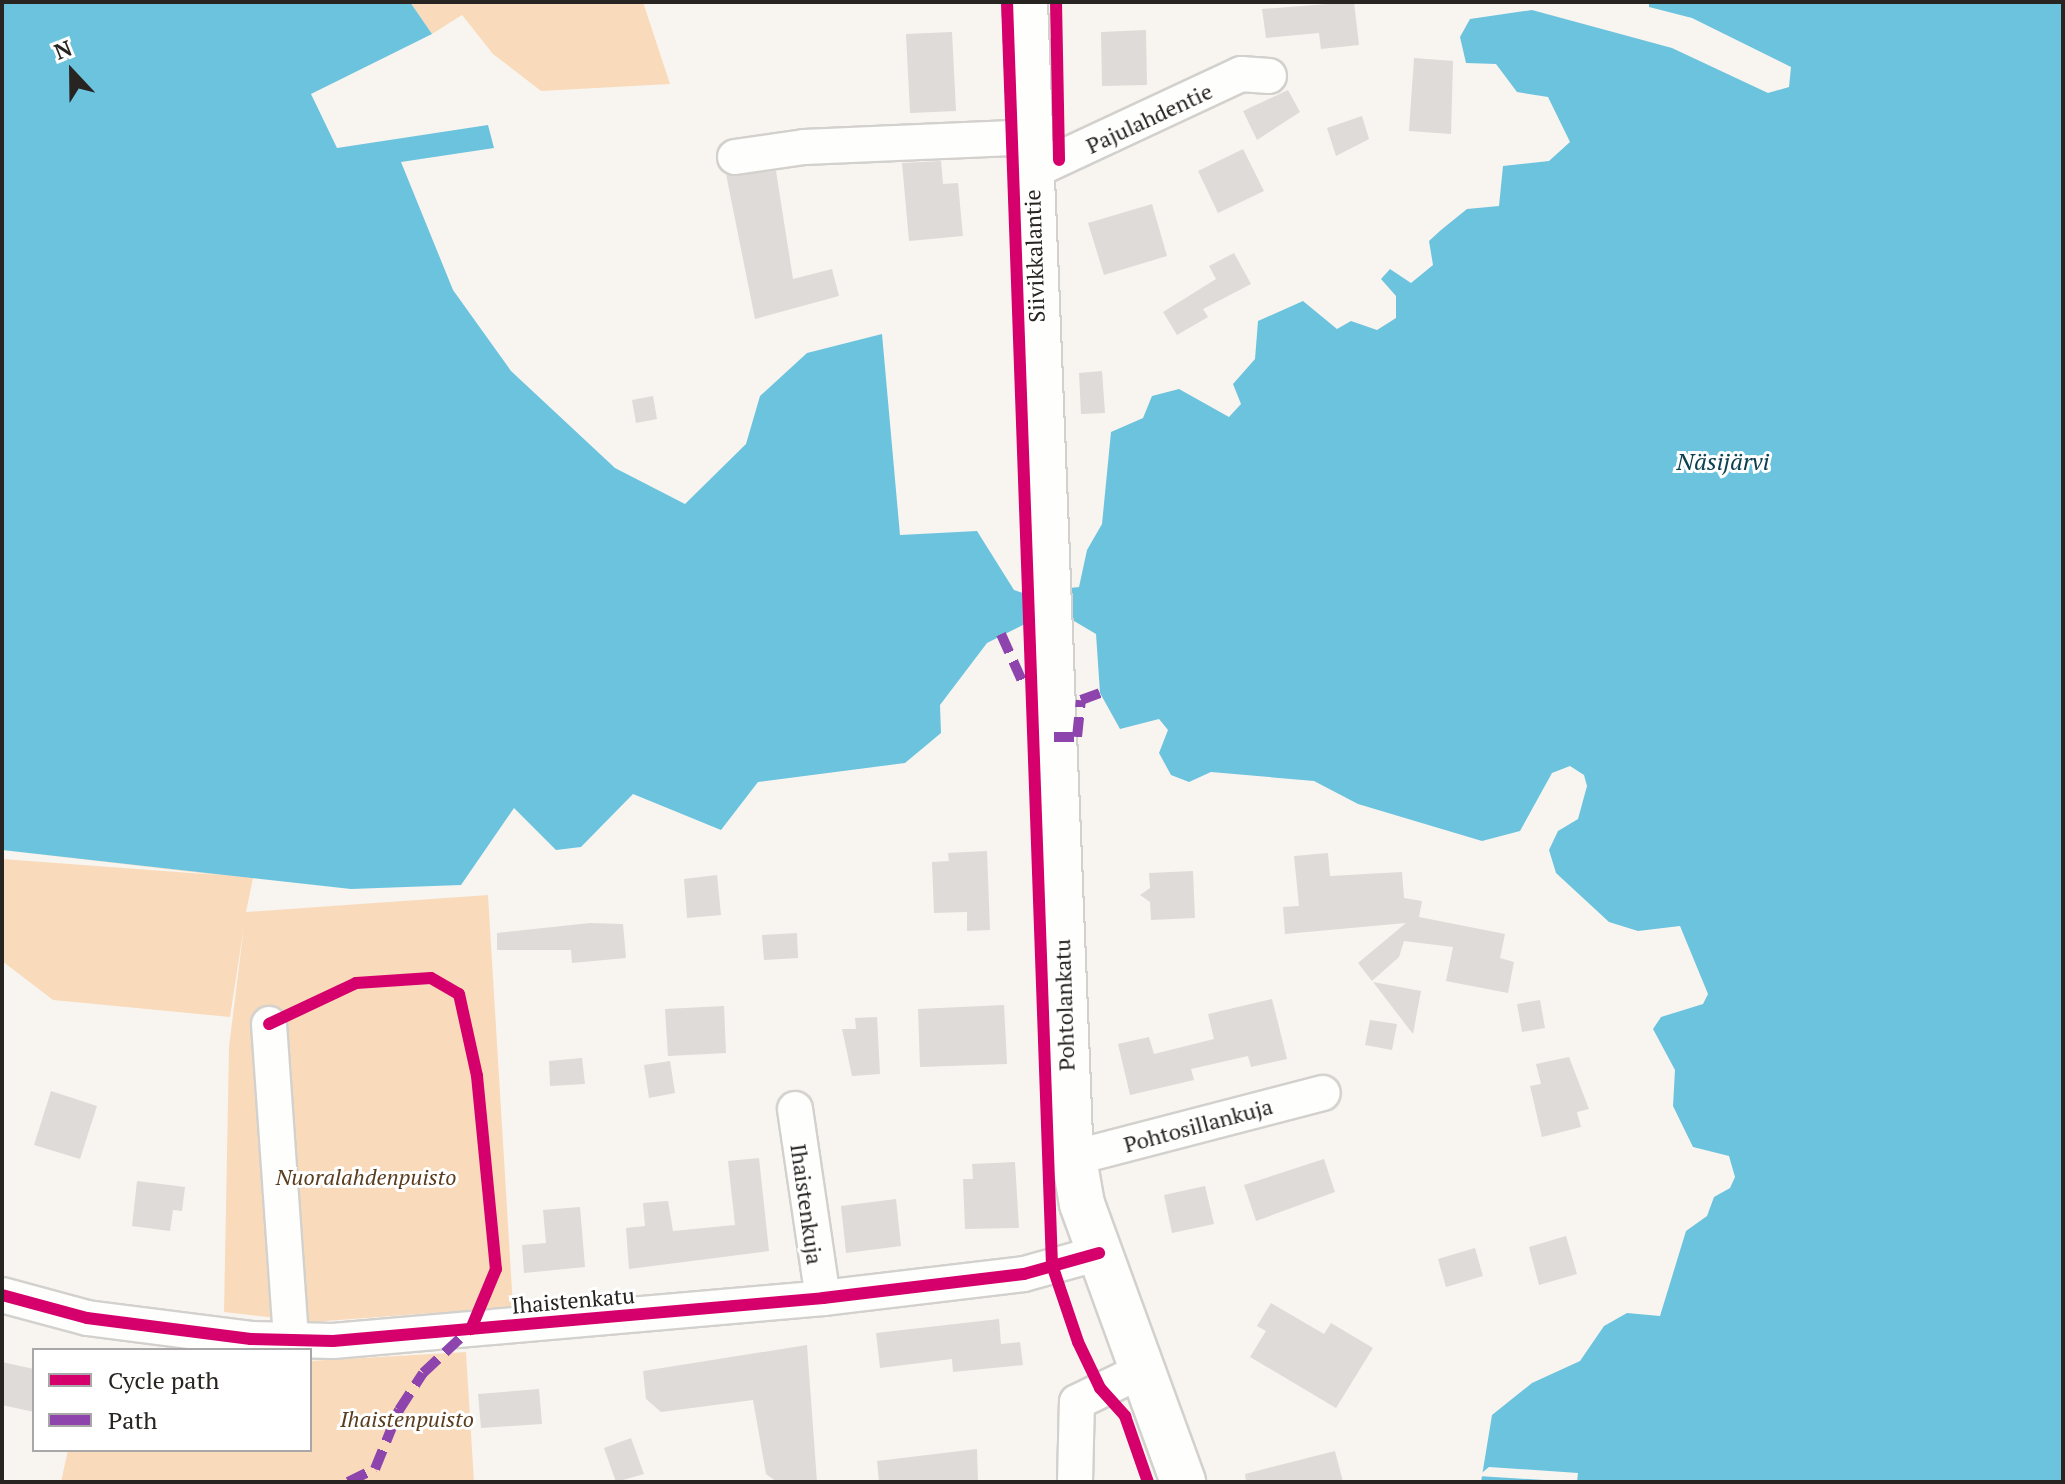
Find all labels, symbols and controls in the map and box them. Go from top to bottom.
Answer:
north arrow [32,32,112,112]
text: N [50,33,76,66]
street label: Pajulahdentie [1082,77,1216,159]
street label: Siivikkalantie [1018,189,1050,323]
water label: Näsijärvi [1677,448,1769,476]
street label: Pohtolankatu [1049,939,1079,1071]
street label: Pohtosillankuja [1121,1092,1275,1158]
street label: Ihaistenkuja [785,1142,829,1266]
park label: Nuoralahdenpuisto [276,1164,456,1190]
street label: Ihaistenkatu [510,1281,636,1319]
legend [32,1348,312,1452]
text: Cycle path [108,1364,219,1396]
text: Path [108,1404,157,1436]
park label: Ihaistenpuisto [340,1406,474,1432]

